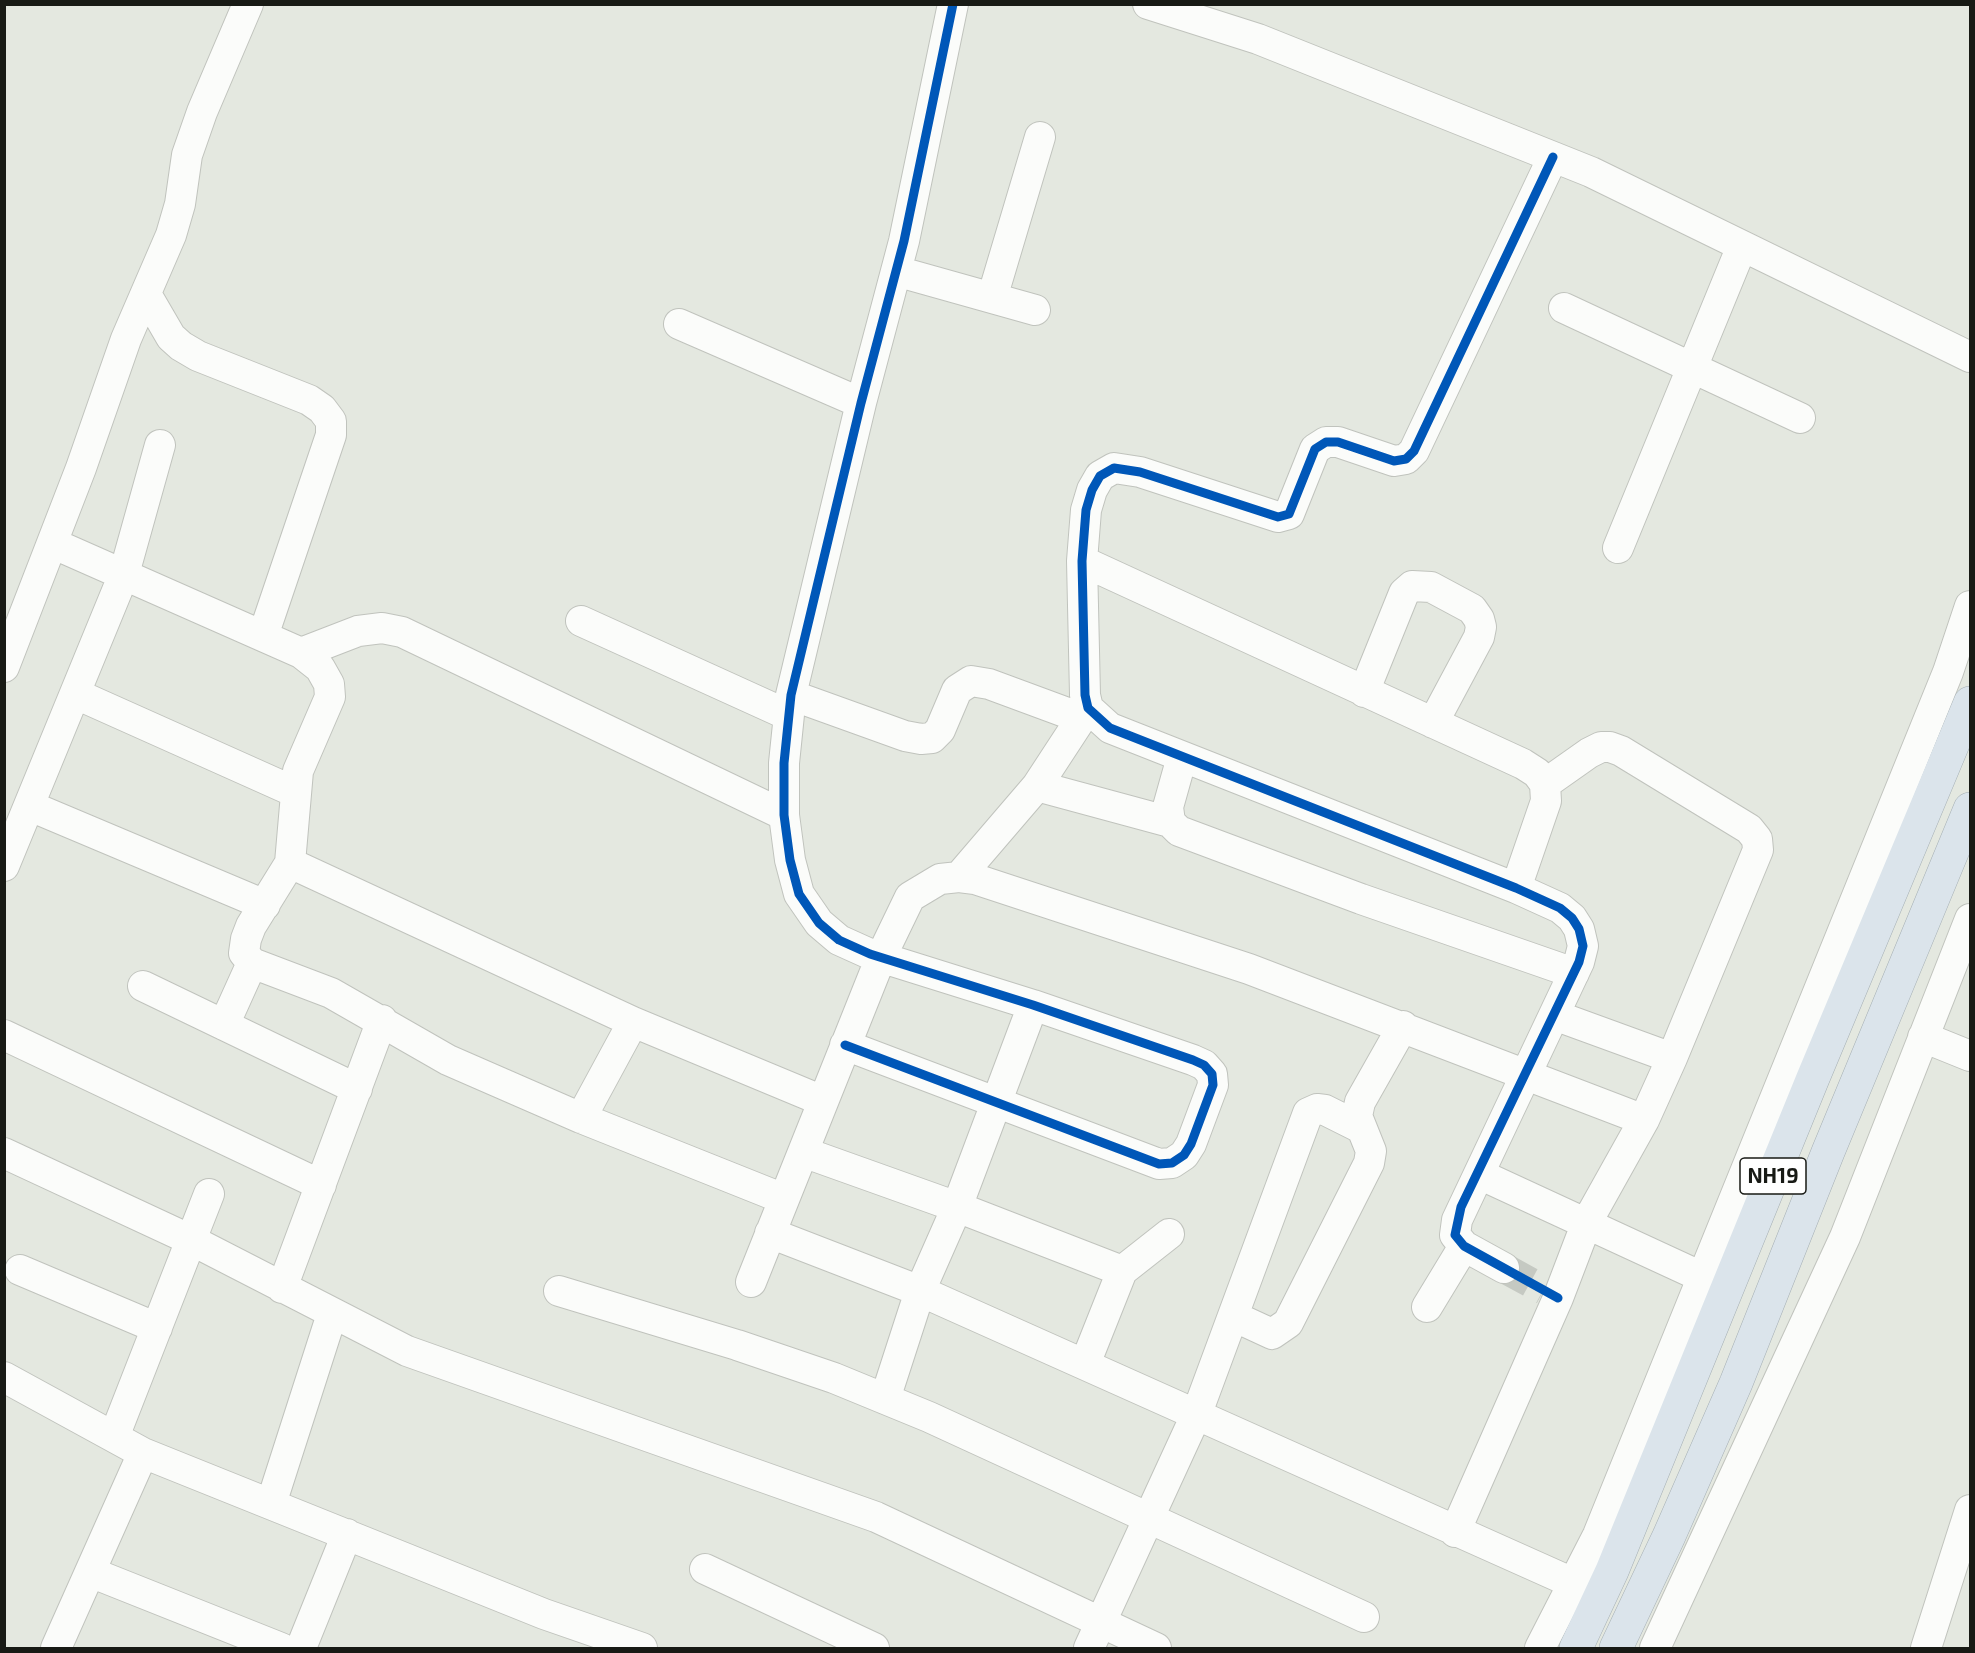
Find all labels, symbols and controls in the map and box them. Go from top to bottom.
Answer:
road number: NH19 [1740,1158,1806,1194]

